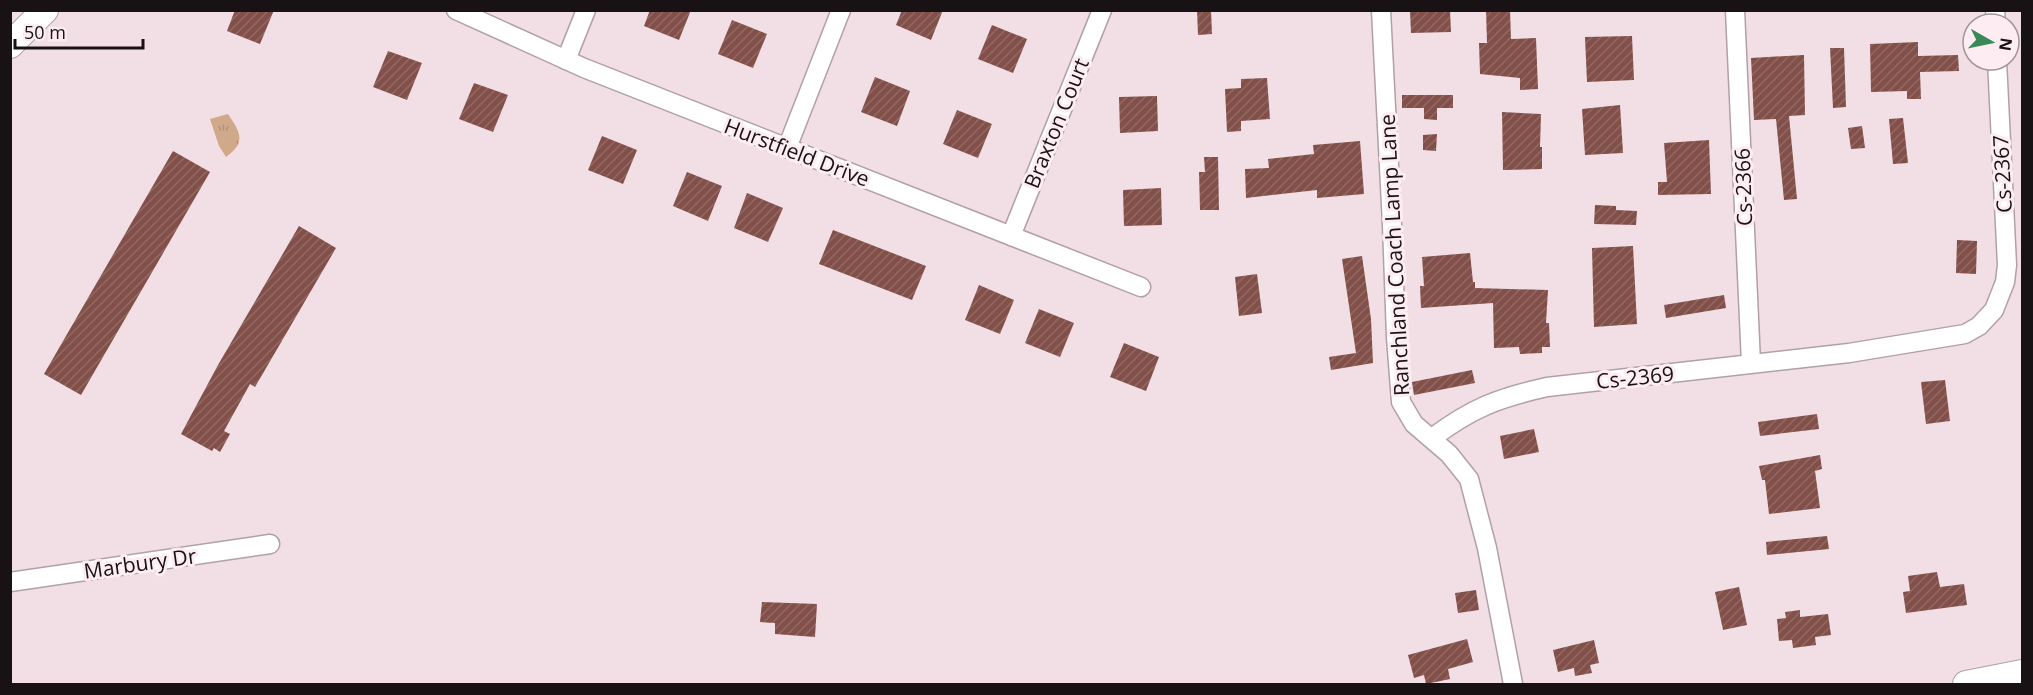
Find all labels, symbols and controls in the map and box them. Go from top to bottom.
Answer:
scale bar [15,12,142,50]
north arrow [1961,12,2021,72]
text: 50 m [24,20,66,44]
text: N [1994,36,2018,52]
street label: Braxton Court [1017,54,1095,192]
street label: Hurstfield Drive [720,111,874,193]
street label: Ranchland Coach Lamp Lane [1373,113,1415,397]
street label: Cs-2367 [1986,134,2018,214]
street label: Cs-2366 [1728,148,1758,226]
street label: Cs-2369 [1595,359,1675,395]
street label: Marbury Dr [82,541,198,585]

